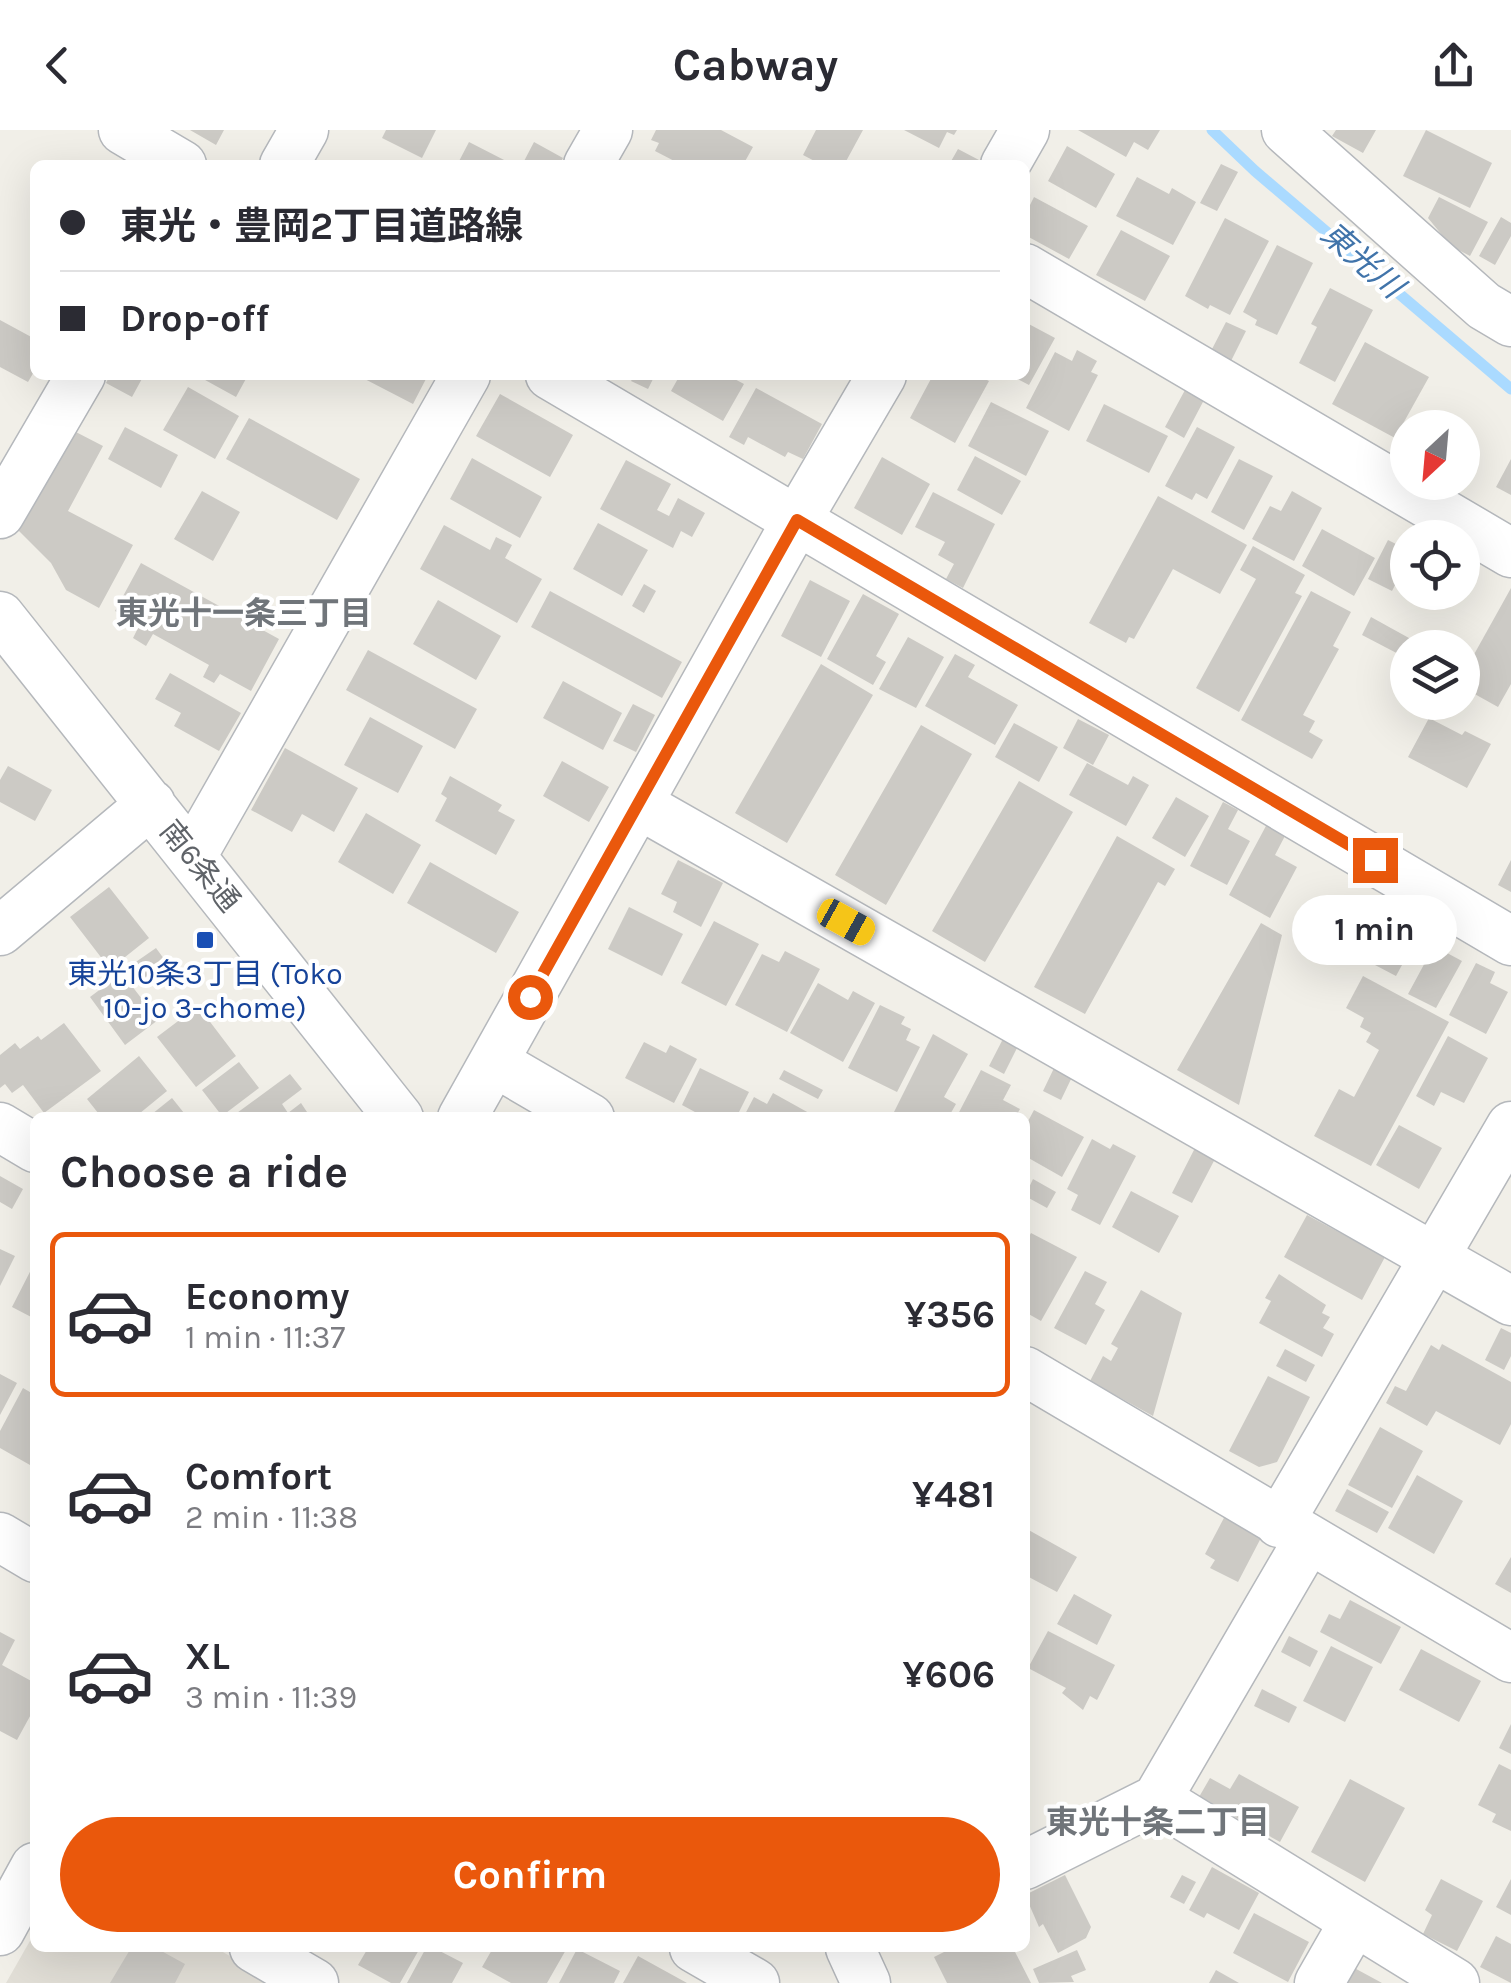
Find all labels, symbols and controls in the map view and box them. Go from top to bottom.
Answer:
icon: back [30,38,85,93]
icon: share [1426,38,1481,93]
text: Cabway [673,39,838,91]
text: 東光・豊岡2丁目道路線 [120,204,523,249]
water label: 東光川 [1314,215,1413,307]
text: Drop-off [120,296,269,341]
north arrow [1390,410,1480,500]
map controls [1390,410,1480,720]
button: locate [1390,520,1480,610]
district label: 東光十一条三丁目 [116,595,372,632]
button: layers [1390,630,1480,720]
street label: 南6条通 [152,813,248,919]
route end [1353,838,1398,883]
car [812,894,880,950]
callout: 1 min [1292,895,1458,965]
text: 1 min [1334,911,1415,948]
marker: 東光10条3丁目 (Toko 10-jo 3-chome) [194,929,216,951]
place label: 東光10条3丁目 (Toko 10-jo 3-chome) [67,956,343,1026]
route start [508,975,553,1020]
text: Choose a ride [60,1146,348,1198]
icon: car [65,1270,155,1360]
text: Economy [185,1274,349,1319]
text: ¥356 [904,1292,995,1337]
text: 1 min · 11:37 [185,1319,345,1356]
icon: car [65,1450,155,1540]
text: Comfort [185,1454,332,1499]
text: ¥481 [912,1472,995,1517]
text: 2 min · 11:38 [185,1499,358,1536]
icon: car [65,1630,155,1720]
text: XL [185,1634,230,1679]
text: ¥606 [903,1652,995,1697]
text: 3 min · 11:39 [185,1679,357,1716]
district label: 東光十条二丁目 [1046,1804,1270,1841]
button: Confirm [60,1817,1000,1932]

